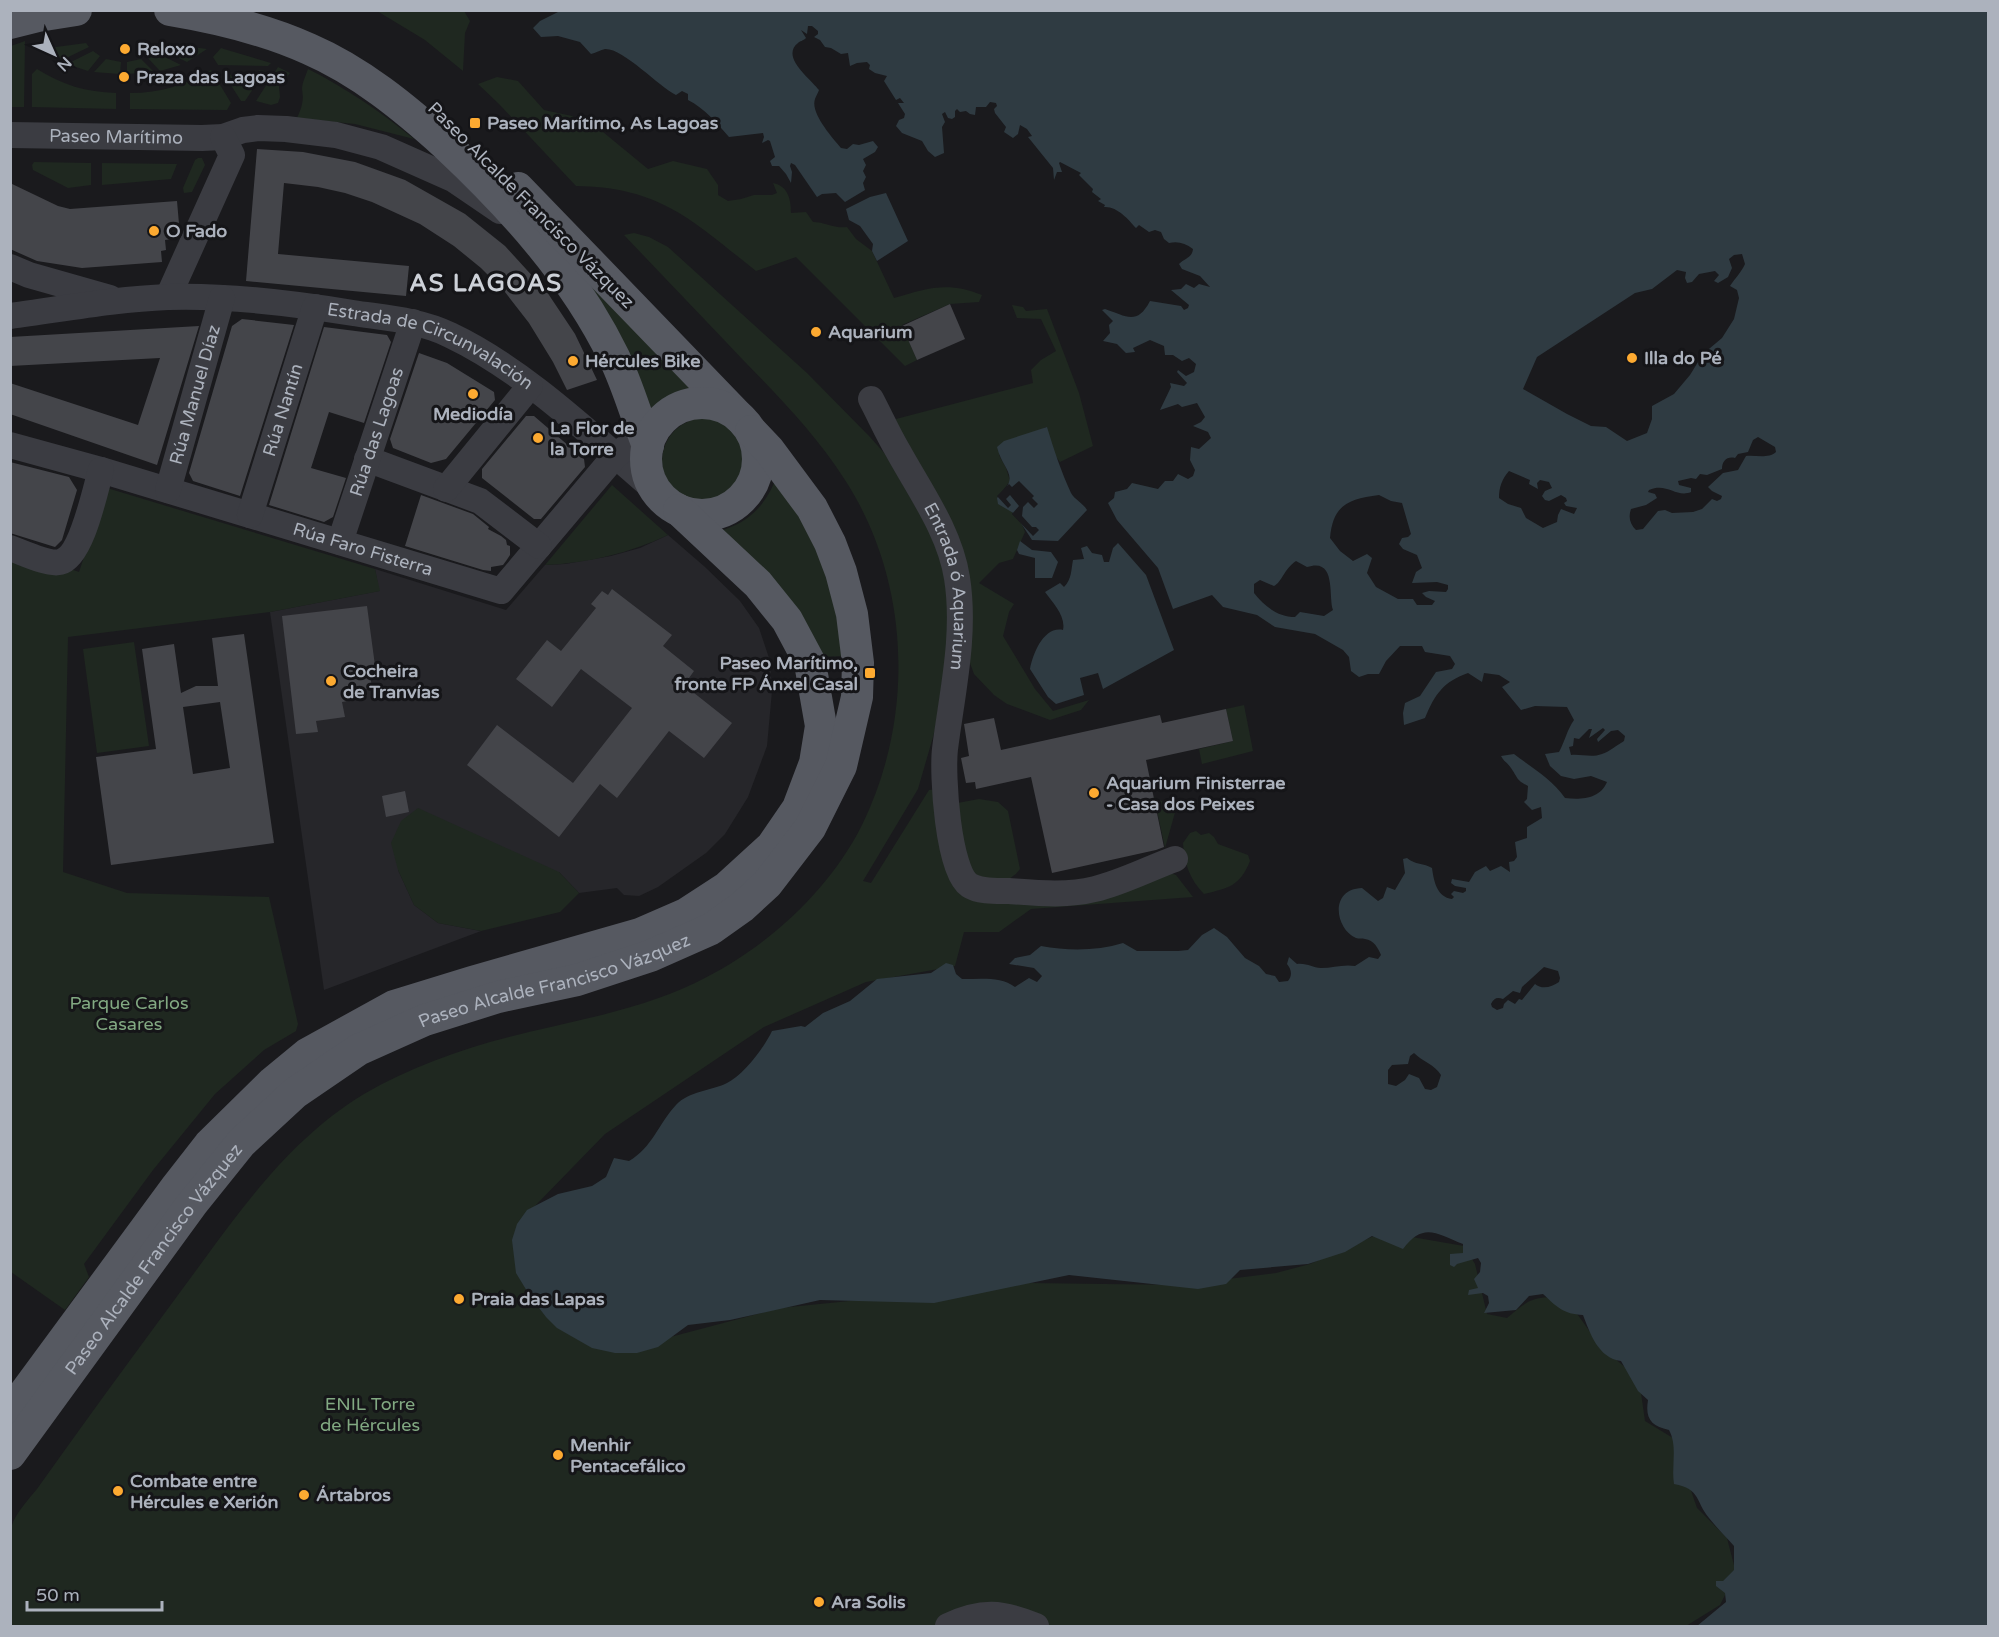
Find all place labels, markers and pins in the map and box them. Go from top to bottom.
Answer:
place label: Reloxo [137,38,196,60]
marker: Reloxo [118,42,132,56]
place label: Praza das Lagoas [136,66,285,88]
marker: Praza das Lagoas [117,70,131,84]
place label: Paseo Marítimo, As Lagoas [487,112,719,134]
marker: Paseo Marítimo, As Lagoas [468,116,482,130]
place label: O Fado [166,220,227,242]
marker: O Fado [147,224,161,238]
place label: Aquarium [828,321,913,343]
marker: Aquarium [809,325,823,339]
place label: Illa do Pé [1644,347,1722,369]
place label: Hércules Bike [585,350,700,372]
marker: Illa do Pé [1625,351,1639,365]
marker: Hércules Bike [566,354,580,368]
marker: Mediodía [466,387,480,401]
place label: Mediodía [433,403,513,425]
place label: La Flor de la Torre [550,417,635,460]
marker: La Flor de la Torre [531,431,545,445]
place label: Paseo Marítimo, fronte FP Ánxel Casal [674,652,858,695]
place label: Cocheira de Tranvías [343,660,440,703]
marker: Paseo Marítimo, fronte FP Ánxel Casal [863,666,877,680]
marker: Cocheira de Tranvías [324,674,338,688]
place label: Aquarium Finisterrae - Casa dos Peixes [1106,772,1285,815]
marker: Aquarium Finisterrae - Casa dos Peixes [1087,786,1101,800]
place label: Praia das Lapas [471,1288,605,1310]
marker: Praia das Lapas [452,1292,466,1306]
place label: Menhir Pentacefálico [570,1434,686,1477]
marker: Menhir Pentacefálico [551,1448,565,1462]
place label: Combate entre Hércules e Xerión [130,1470,278,1513]
marker: Combate entre Hércules e Xerión [111,1484,125,1498]
place label: Ártabros [316,1484,391,1506]
marker: Ártabros [297,1488,311,1502]
place label: Ara Solis [831,1591,906,1613]
marker: Ara Solis [812,1595,826,1609]

